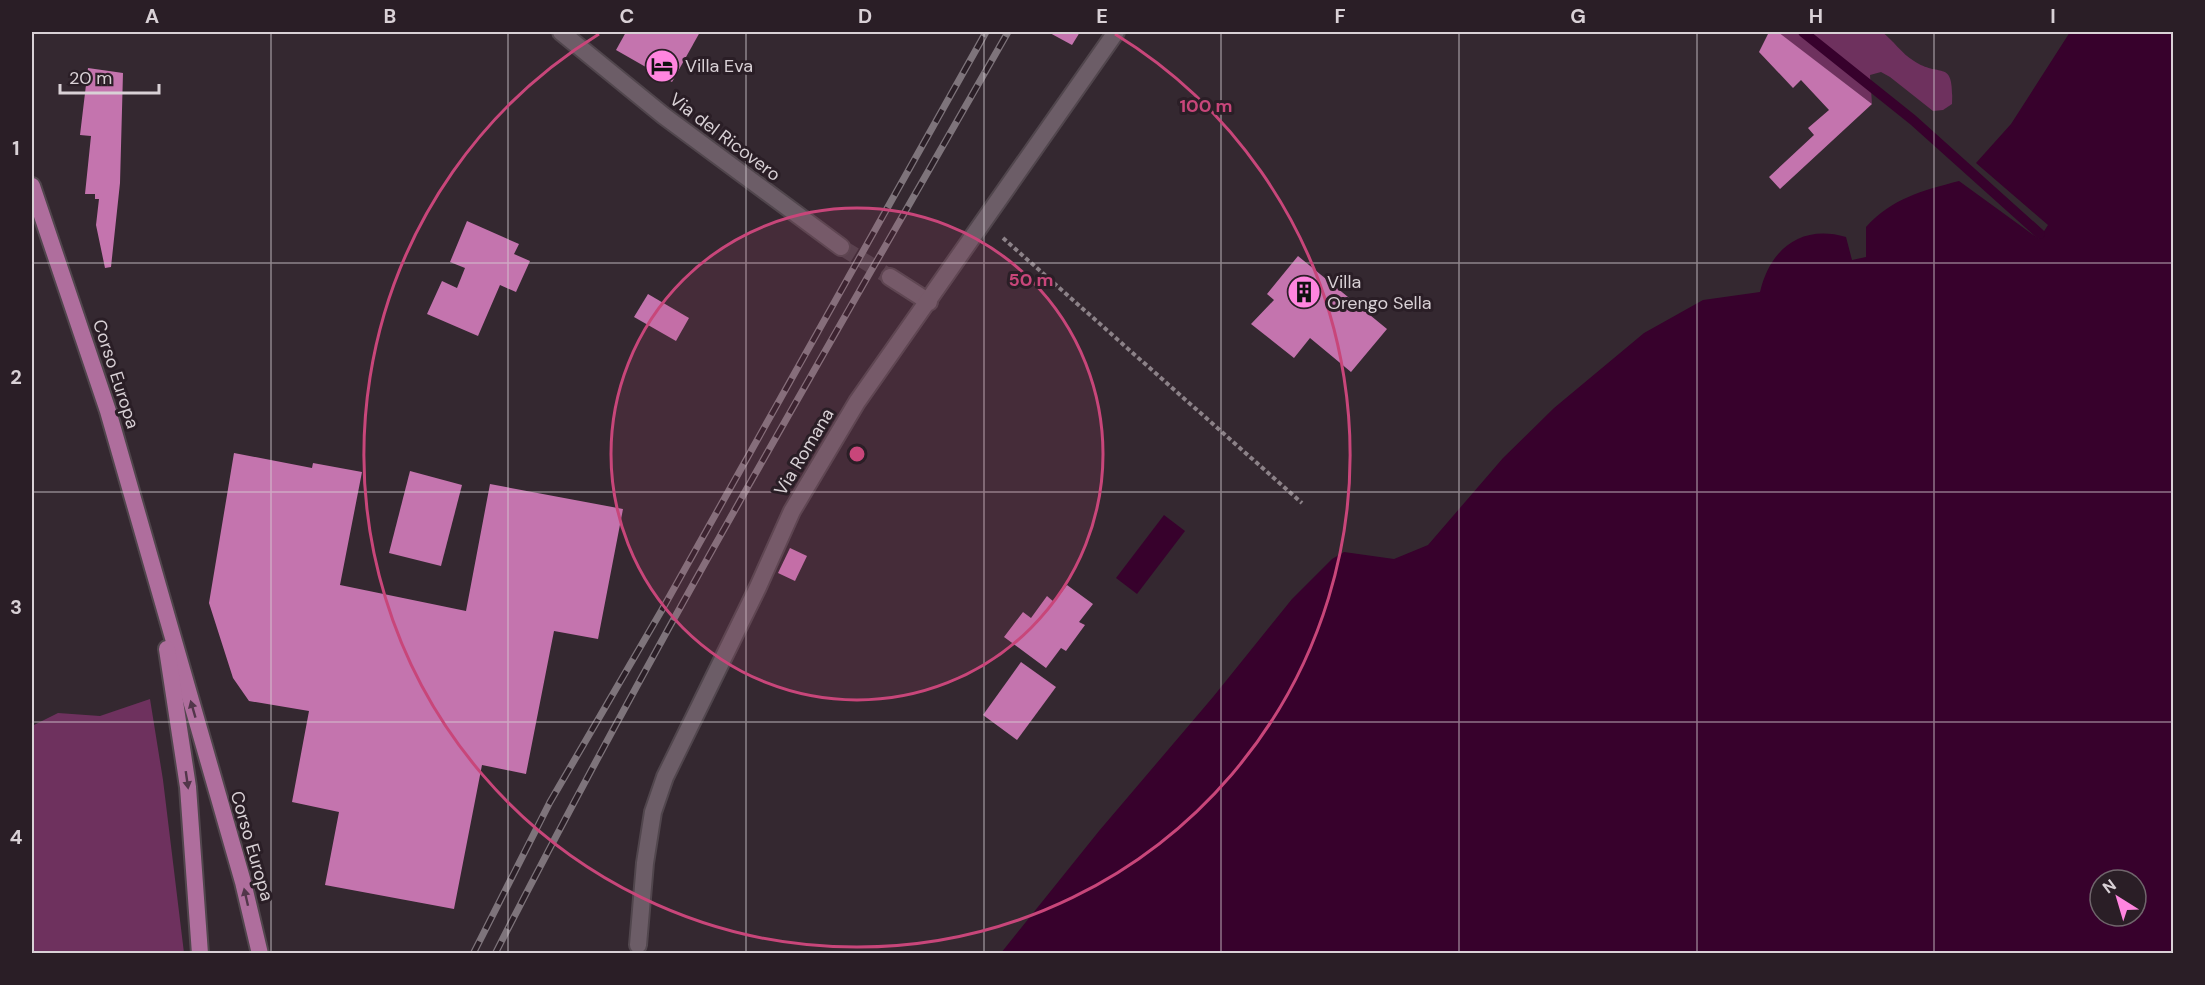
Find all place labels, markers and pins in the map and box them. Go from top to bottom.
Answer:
hotel icon: Villa Eva [644,48,680,84]
place label: Villa Eva [685,54,753,78]
place label: Villa Orengo Sella [1327,270,1431,315]
building icon: Villa Orengo Sella [1286,274,1322,310]
centre of rings [847,444,867,464]

